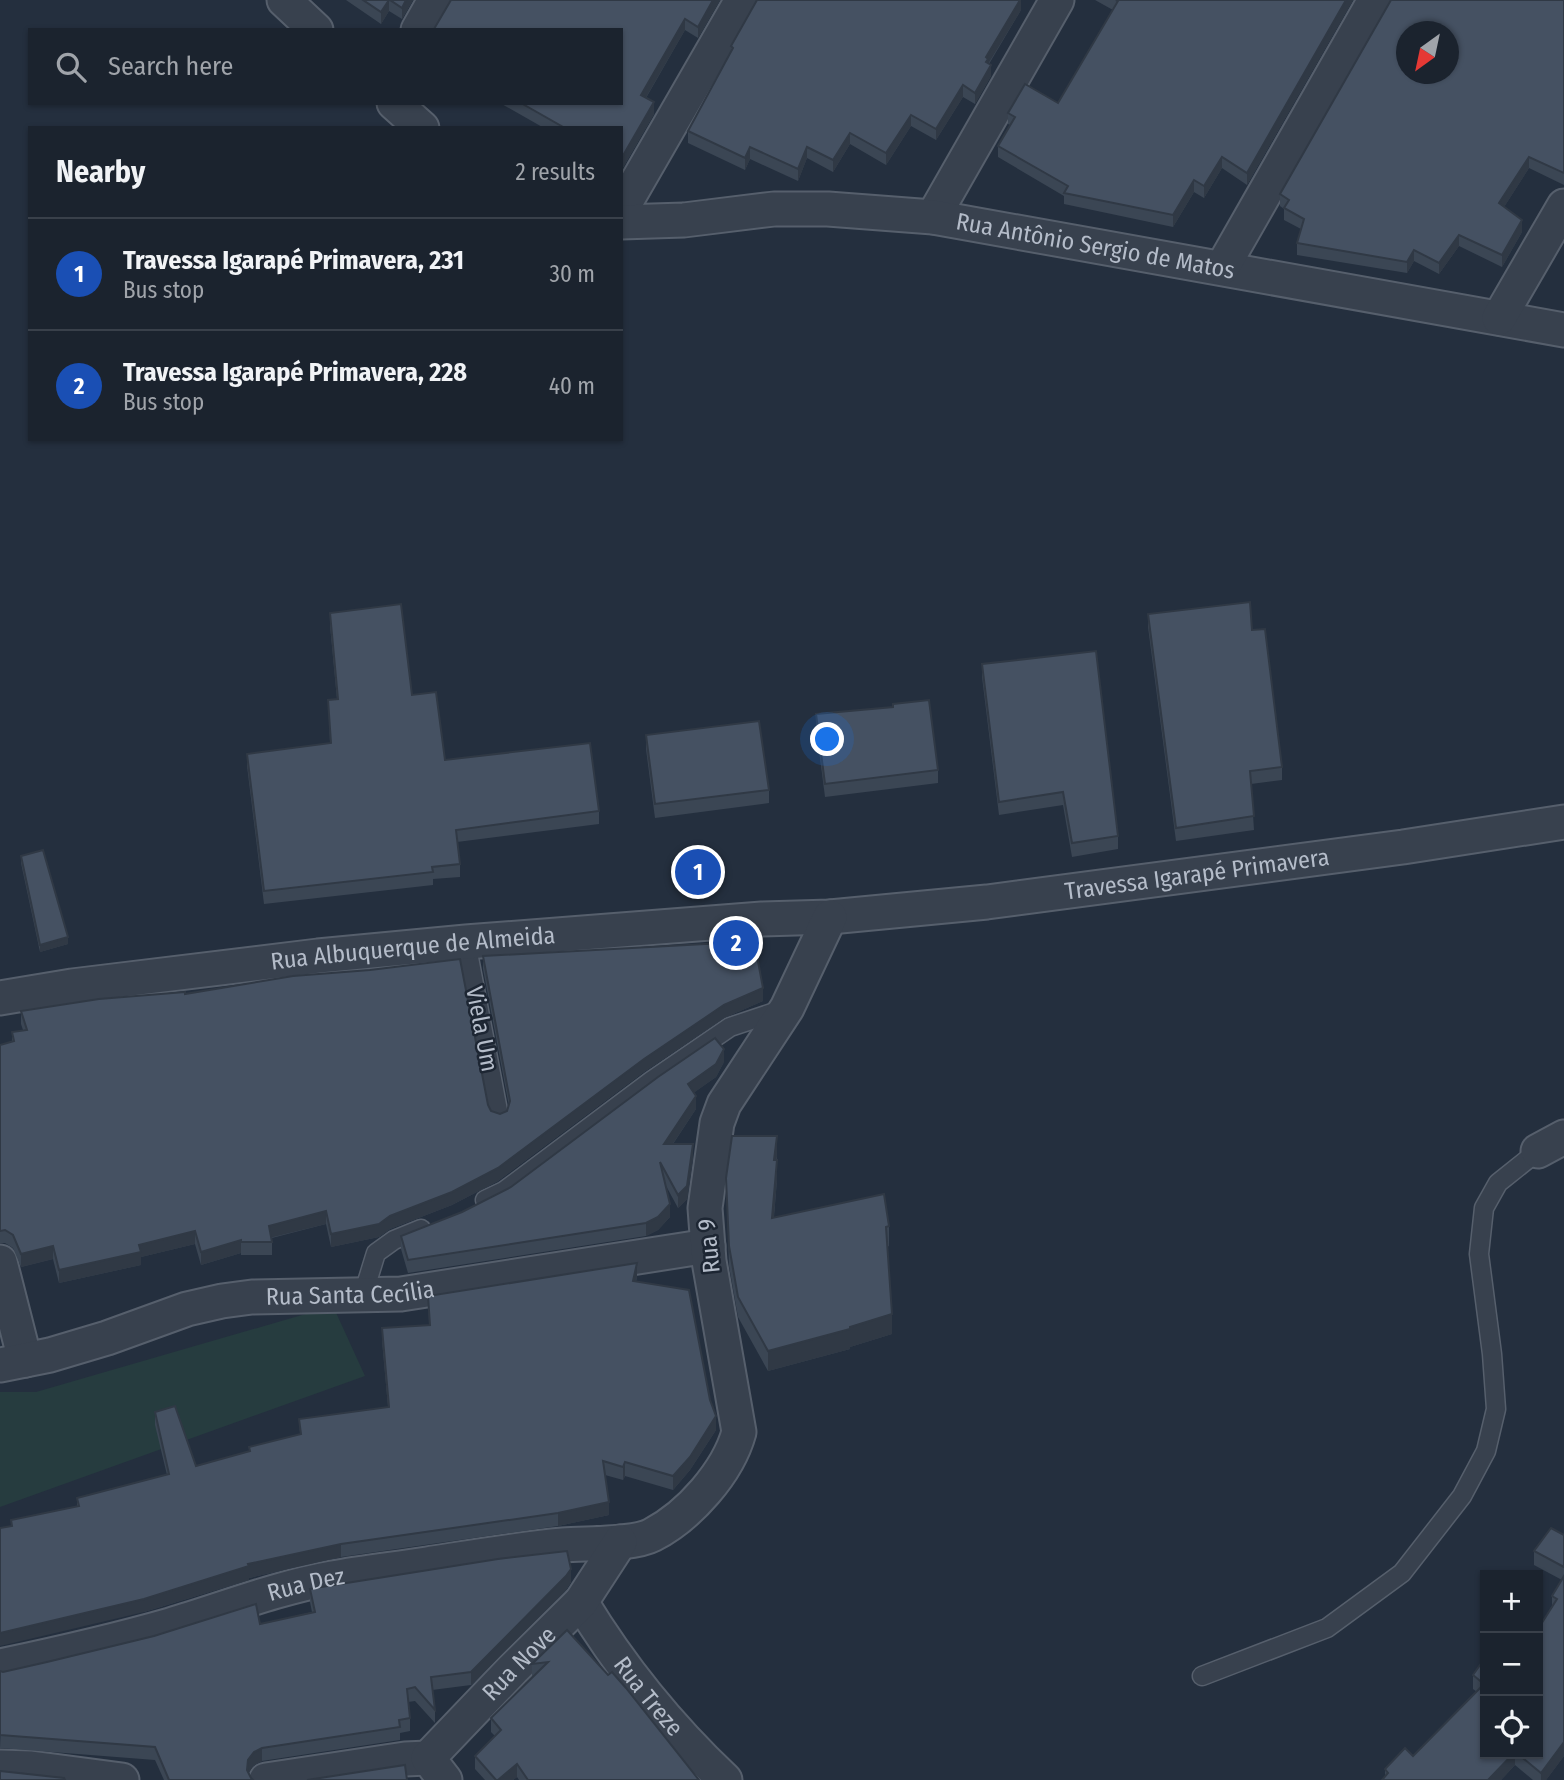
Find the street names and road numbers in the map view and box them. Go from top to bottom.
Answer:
street label: Rua Antônio Sergio de Matos [954,207,1237,285]
street label: Travessa Igarapé Primavera [1063,843,1331,906]
street label: Rua Albuquerque de Almeida [269,921,556,976]
street label: Viela Um [460,984,504,1074]
street label: Rua 9 [692,1217,726,1275]
street label: Rua Santa Cecília [266,1275,436,1311]
street label: Rua Dez [264,1562,347,1607]
street label: Rua Nove [477,1621,562,1706]
street label: Rua Treze [608,1651,689,1742]

